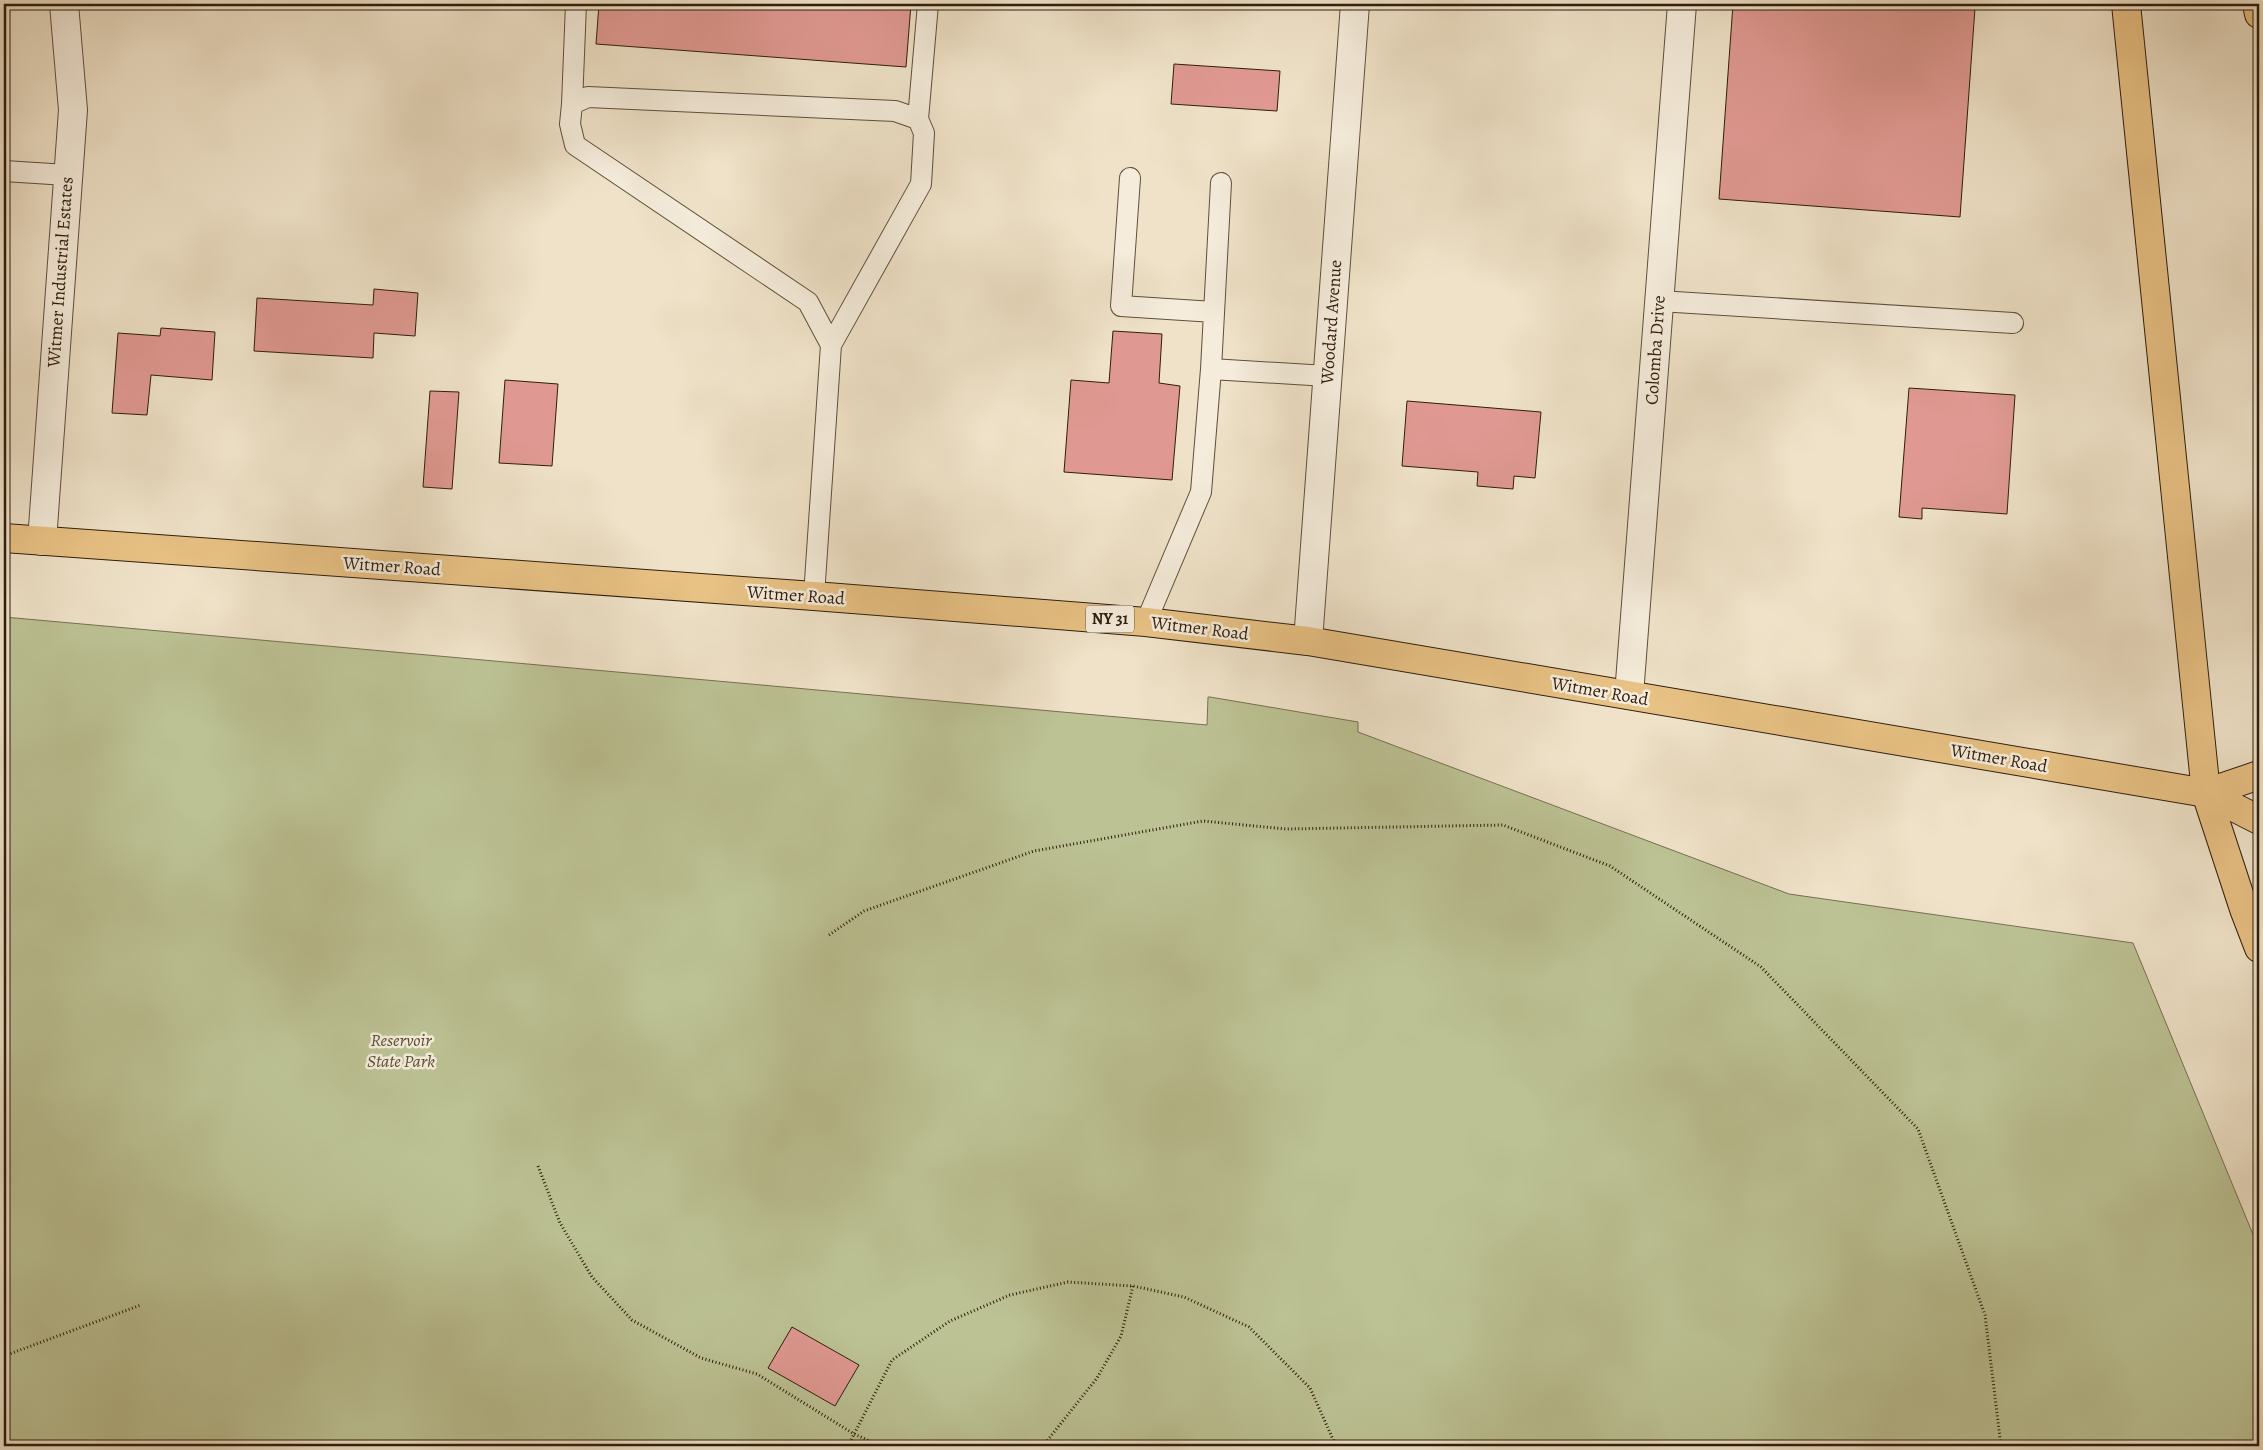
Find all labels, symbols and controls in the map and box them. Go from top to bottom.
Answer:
street label: Witmer Industrial Estates [41,176,79,369]
street label: Woodard Avenue [1315,259,1347,386]
street label: Colomba Drive [1639,294,1671,406]
street label: Witmer Road [341,551,442,581]
street label: Witmer Road [745,580,846,610]
road number: NY 31 [1086,606,1134,632]
street label: Witmer Road [1149,610,1250,646]
street label: Witmer Road [1549,670,1651,711]
street label: Witmer Road [1948,737,2050,778]
park label: Reservoir State Park [367,1028,435,1073]

